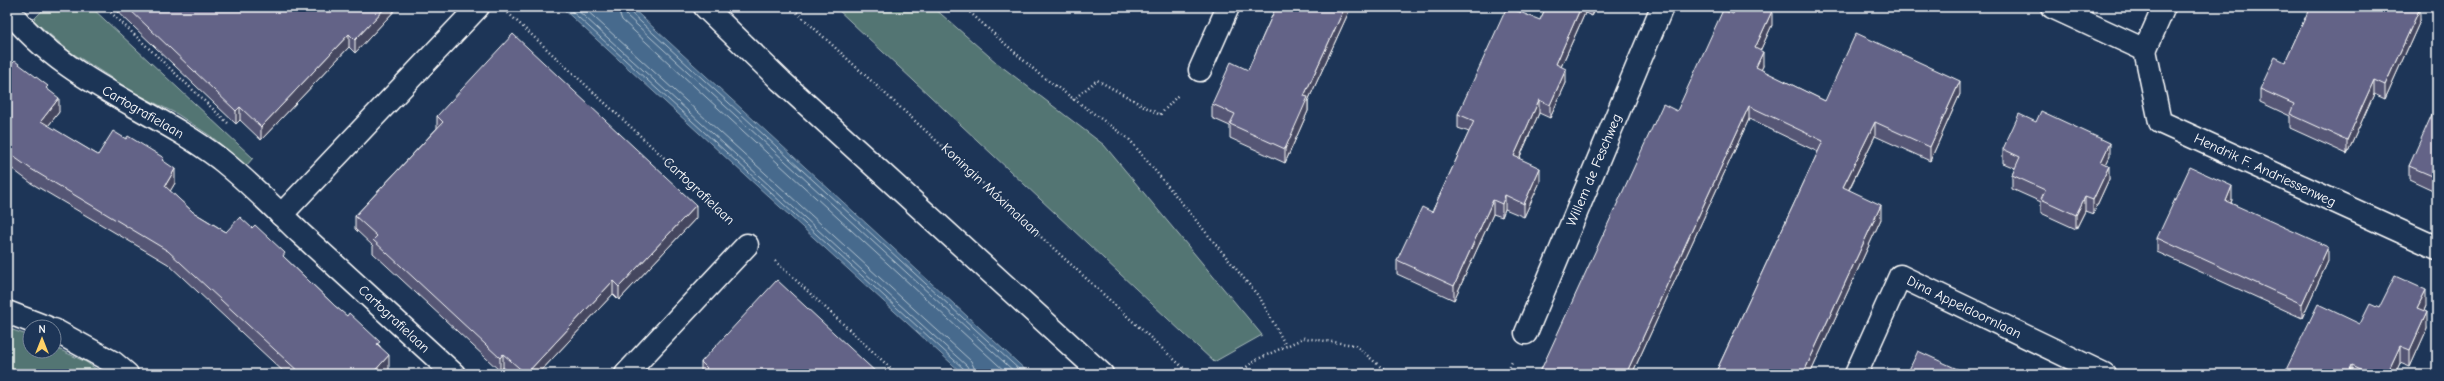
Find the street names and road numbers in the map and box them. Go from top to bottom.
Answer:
street label: Cartografielaan [99,82,187,142]
street label: Willem de Feschweg [1563,111,1625,229]
street label: Hendrik F. Andriessenweg [2191,130,2339,210]
street label: Koningin Máximalaan [938,140,1044,240]
street label: Cartografielaan [660,154,738,228]
street label: Dina Appeldoornlaan [1904,272,2024,342]
street label: Cartografielaan [355,282,433,356]

